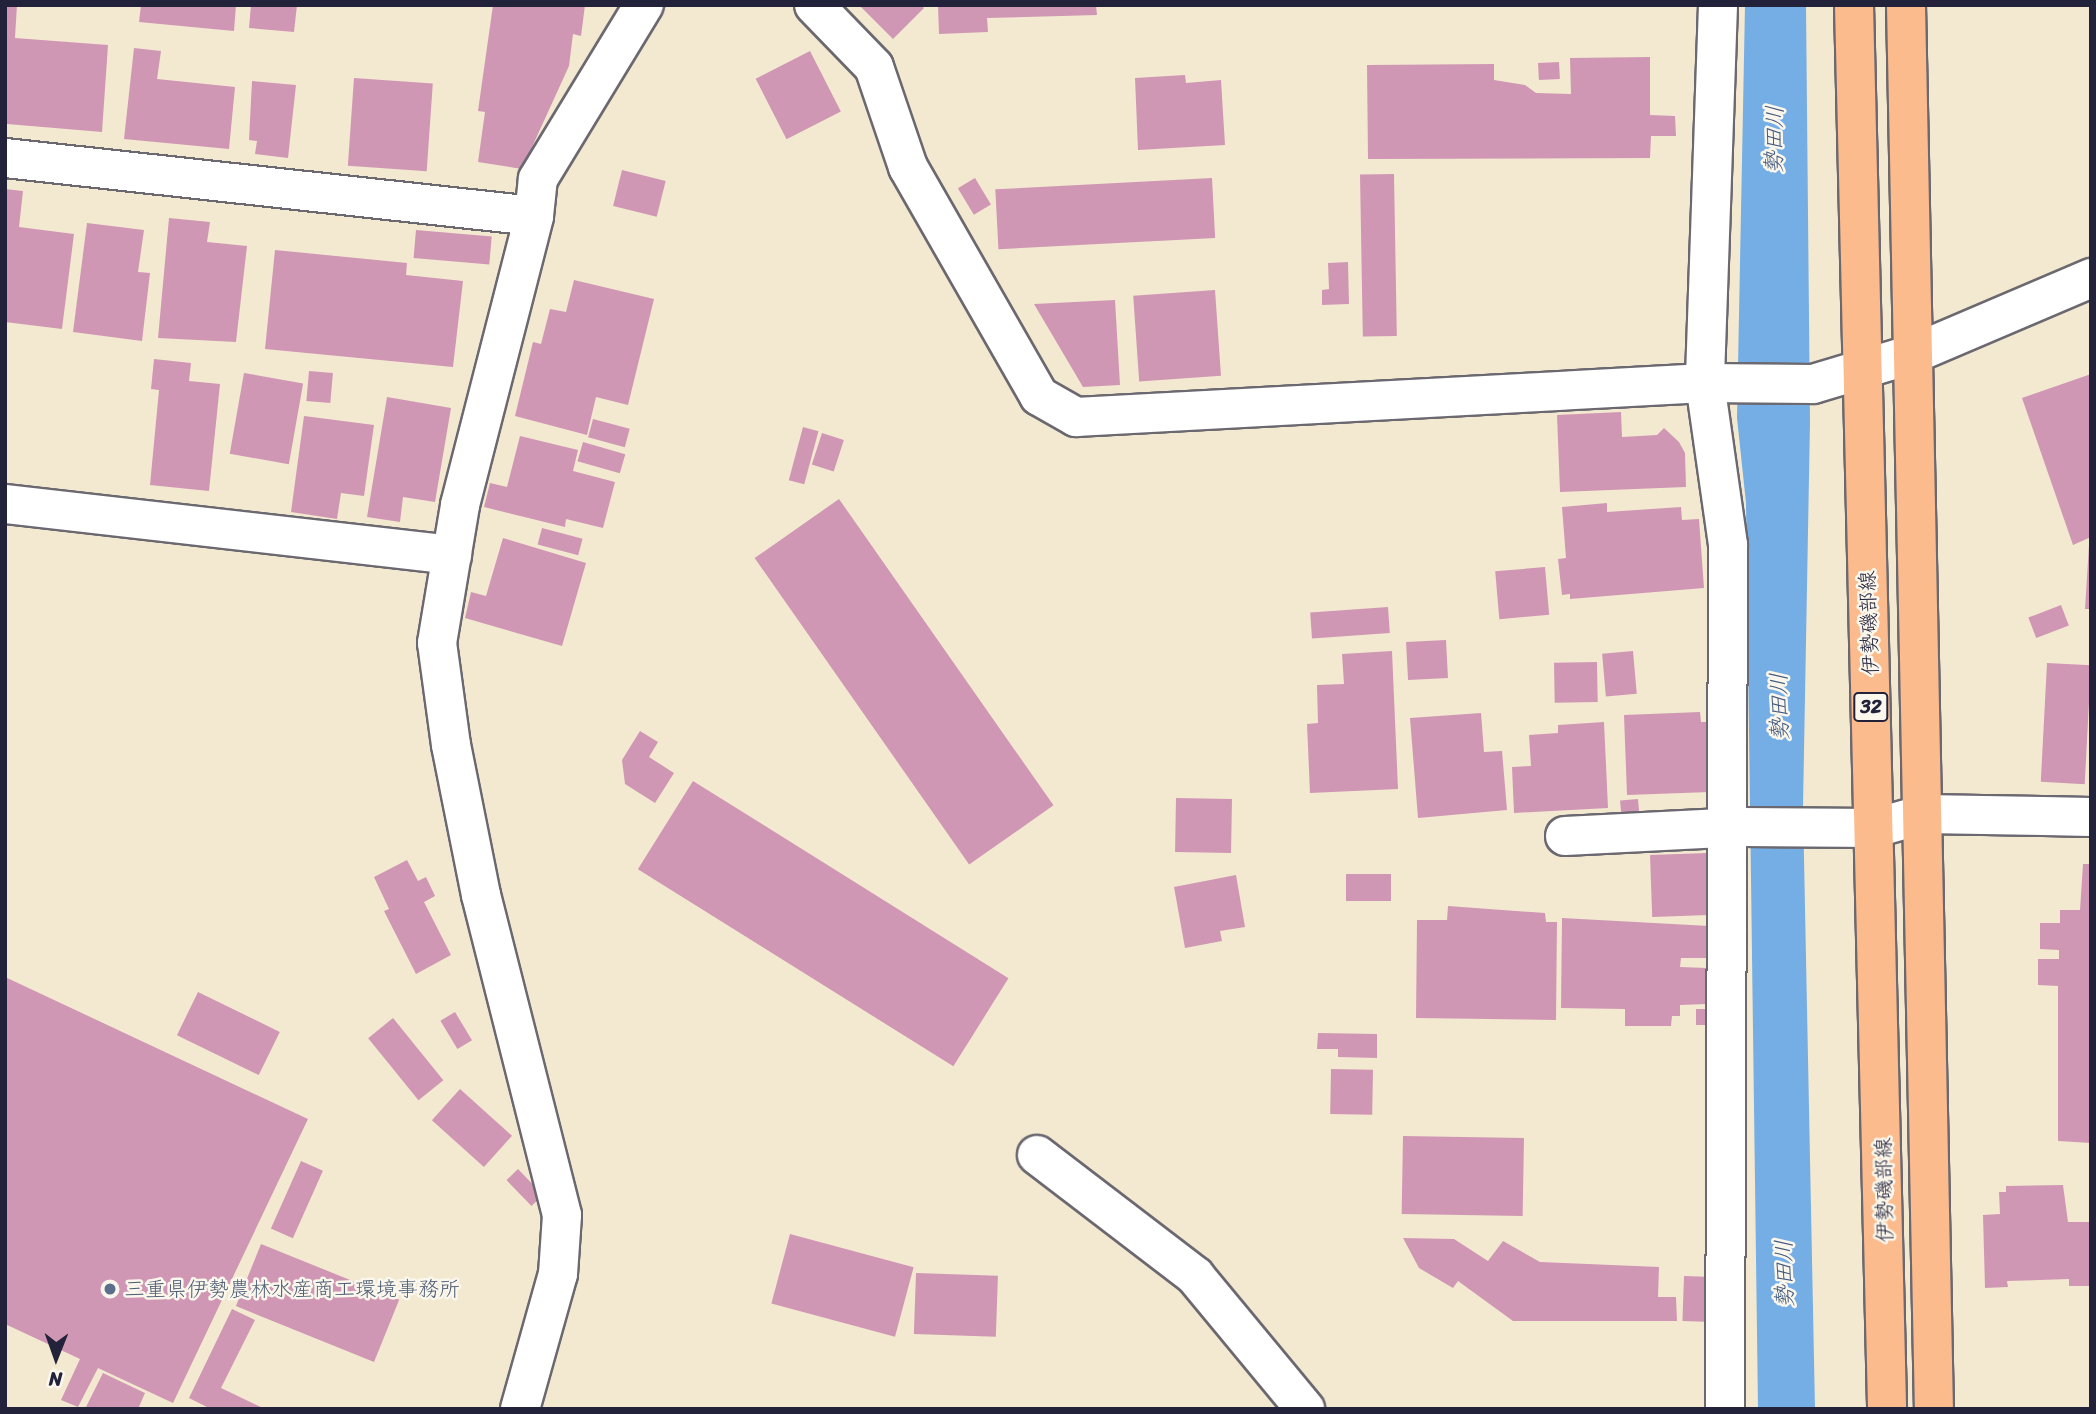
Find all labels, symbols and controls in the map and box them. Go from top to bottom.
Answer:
water label: 勢田川 [1761,105,1789,175]
street label: 伊勢磯部線 [1855,570,1883,676]
water label: 勢田川 [1766,672,1794,742]
road number: 32 [1852,692,1890,722]
street label: 伊勢磯部線 [1870,1137,1898,1243]
water label: 勢田川 [1771,1239,1799,1309]
place label: 三重県伊勢農林水産商工環境事務所 [124,1276,460,1302]
marker: 三重県伊勢農林水産商工環境事務所 [102,1281,118,1297]
north arrow [21,1323,91,1393]
text: N [49,1363,63,1396]

